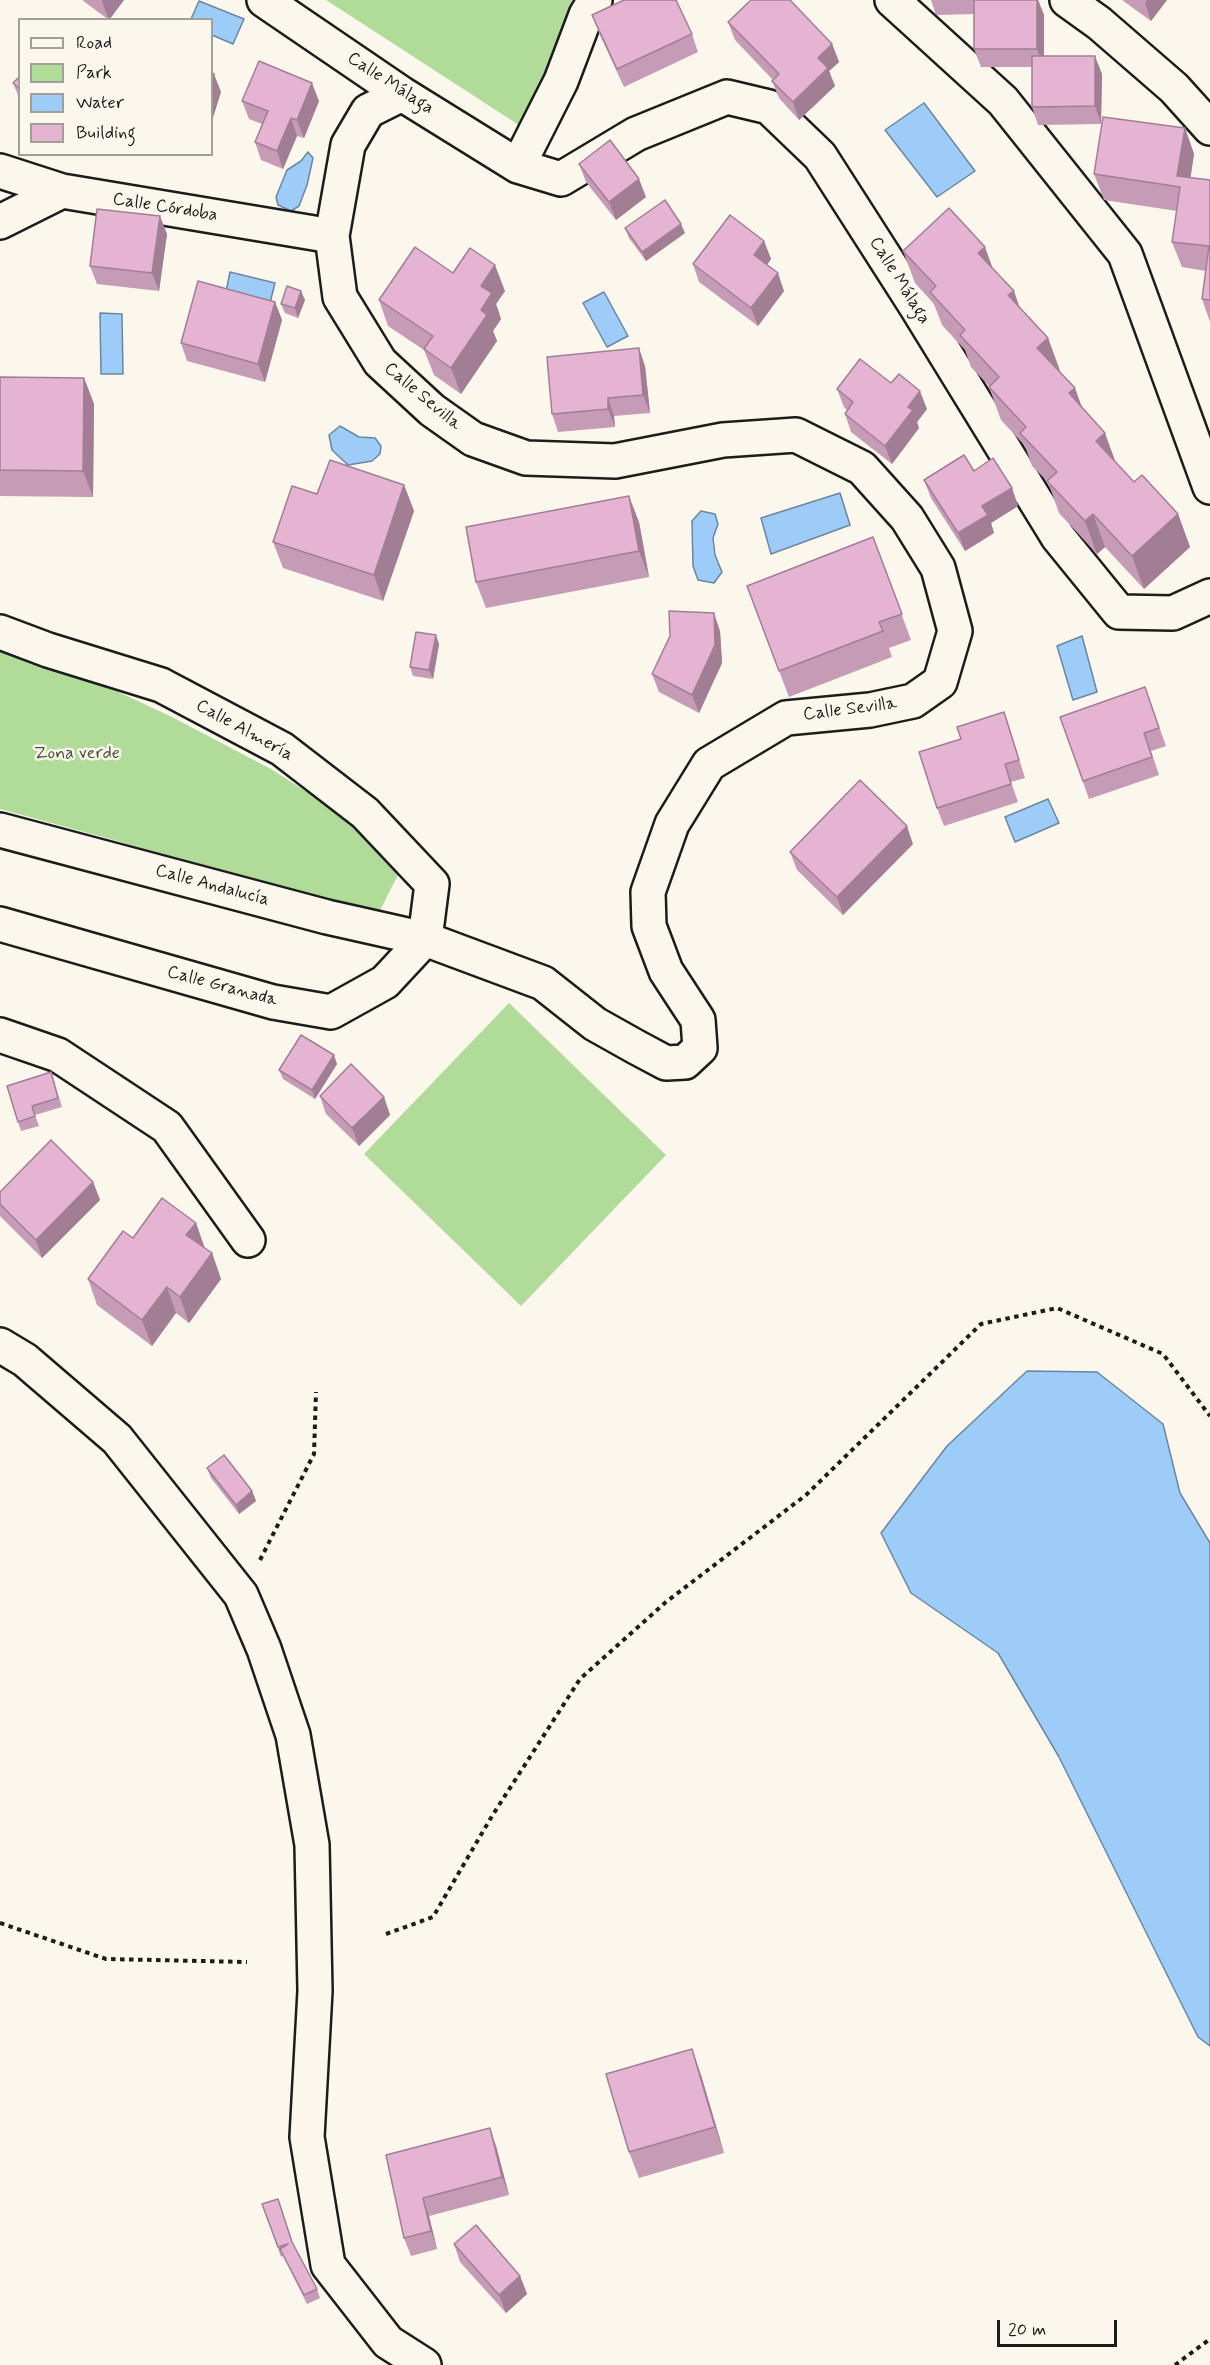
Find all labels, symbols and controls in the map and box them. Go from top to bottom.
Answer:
legend [18,18,213,156]
text: Road [76,31,112,55]
street label: Calle Málaga [343,48,437,120]
text: Park [76,61,112,85]
text: Water [76,91,124,115]
text: Building [76,121,136,145]
street label: Calle Córdoba [111,189,219,227]
street label: Calle Málaga [864,233,934,329]
street label: Calle Sevilla [379,358,465,436]
street label: Calle Sevilla [802,694,898,726]
street label: Calle Almería [192,695,296,767]
park label: Zona verde [34,743,120,765]
street label: Calle Andalucía [153,860,271,912]
street label: Calle Granada [164,962,280,1012]
scale bar [1000,2308,1120,2346]
text: 20 m [1008,2318,1046,2342]

